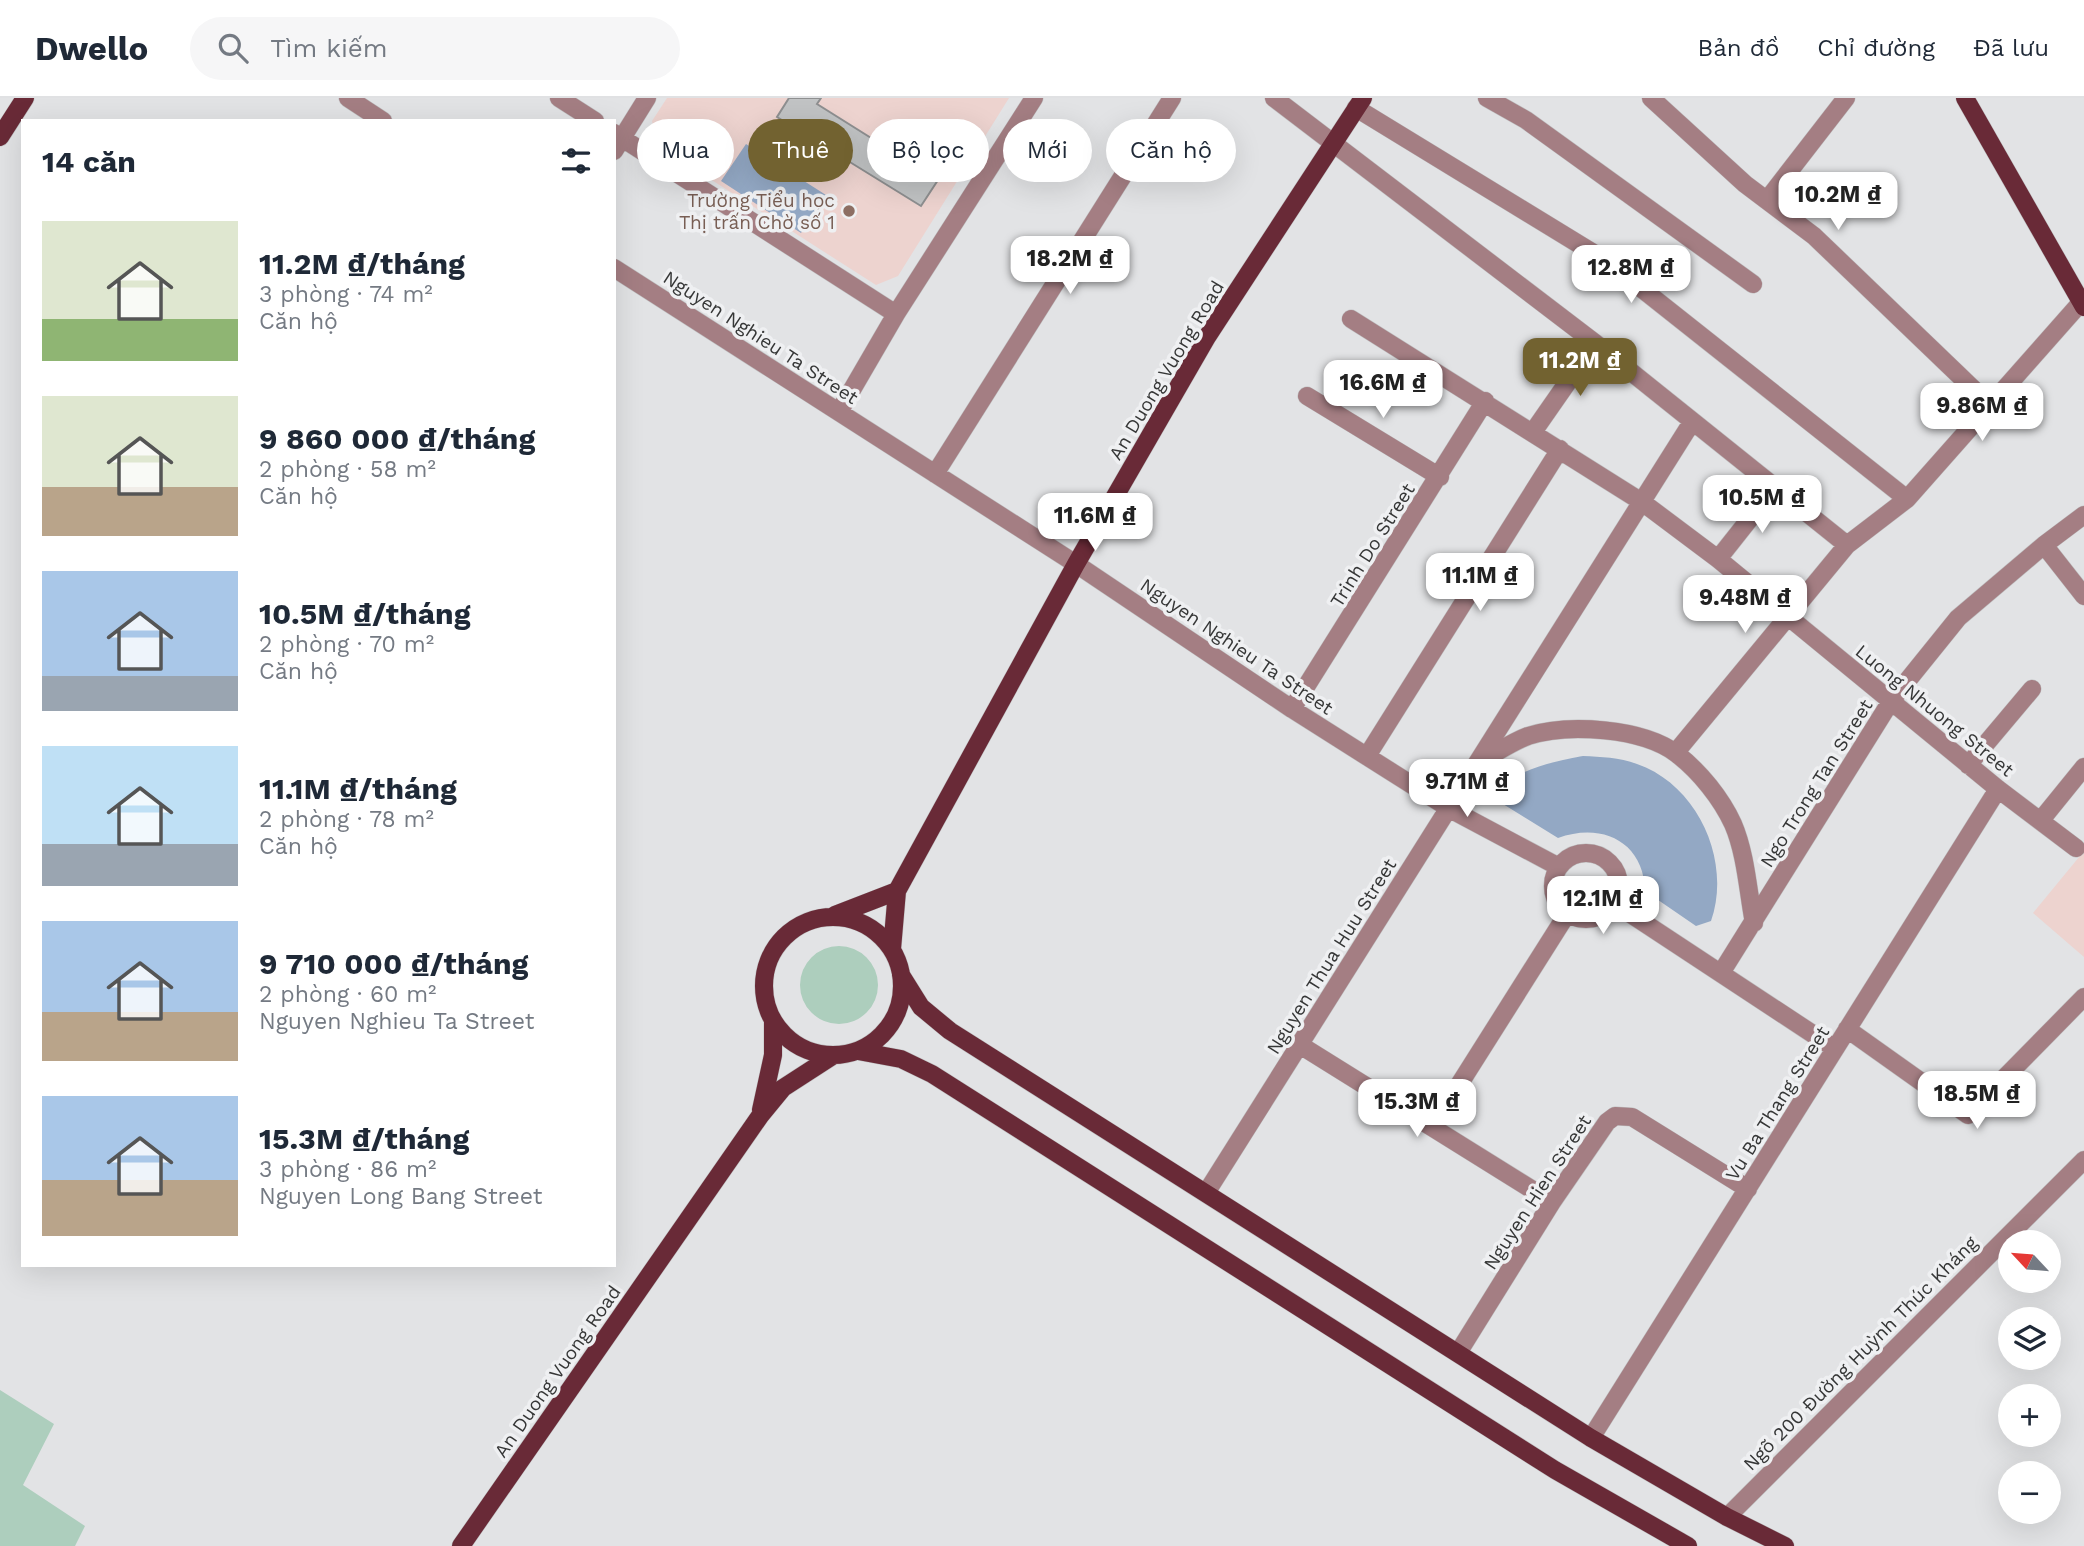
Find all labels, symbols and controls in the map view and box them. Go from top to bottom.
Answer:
search box [190,17,680,80]
text: Dwello [35,29,148,68]
icon: search [214,29,252,67]
text: Tìm kiếm [270,33,388,63]
text: Bản đồ [1698,34,1779,62]
text: Chỉ đường [1817,34,1935,62]
text: Đã lưu [1973,34,2049,62]
chip: Mua [637,119,734,182]
chip: Thuê [748,119,853,182]
chip: Bộ lọc [867,119,989,182]
chip: Mới [1003,119,1092,182]
chip: Căn hộ [1106,119,1236,182]
icon: filters [557,142,595,180]
text: 14 căn [42,144,136,179]
pin: 10.2M ₫ [1773,172,1903,232]
text: 10.2M ₫ [1795,181,1881,208]
place label: Trường Tiểu học Thị trấn Chờ số 1 [679,189,835,234]
marker: Trường Tiểu học Thị trấn Chờ số 1 [841,203,857,219]
pin: 18.2M ₫ [1005,236,1135,296]
text: 18.2M ₫ [1027,245,1113,272]
text: 11.2M ₫/tháng [259,246,465,281]
pin: 12.8M ₫ [1566,246,1696,305]
icon: home [98,249,182,333]
text: 12.8M ₫ [1588,254,1674,281]
street label: Nguyen Nghieu Ta Street [659,266,862,409]
street label: An Duong Vuong Road [1104,277,1229,464]
text: 3 phòng · 74 m² [259,281,433,308]
text: Căn hộ [259,308,338,335]
pin: 11.2M ₫ [1515,338,1645,398]
text: 11.2M ₫ [1539,347,1621,374]
pin: 16.6M ₫ [1318,360,1448,420]
text: 16.6M ₫ [1340,369,1426,396]
pin: 9.86M ₫ [1917,384,2047,443]
text: 9.86M ₫ [1936,392,2028,419]
text: 9 860 000 ₫/tháng [259,421,535,456]
icon: home [98,424,182,508]
text: 2 phòng · 58 m² [259,456,436,483]
pin: 10.5M ₫ [1697,476,1827,535]
street label: Trinh Do Street [1325,479,1420,611]
text: Căn hộ [259,483,338,510]
text: 10.5M ₫ [1719,484,1805,511]
pin: 11.6M ₫ [1030,494,1160,553]
text: 11.6M ₫ [1054,502,1136,529]
pin: 11.1M ₫ [1415,554,1545,613]
text: 11.1M ₫ [1442,562,1518,589]
street label: Nguyen Nghieu Ta Street [1136,573,1337,720]
pin: 9.48M ₫ [1680,575,1810,635]
text: 9.48M ₫ [1699,584,1791,611]
text: 10.5M ₫/tháng [259,596,471,631]
icon: home [98,599,182,683]
text: 2 phòng · 70 m² [259,631,434,658]
street label: Luong Nhuong Street [1851,639,2018,781]
text: Căn hộ [259,658,338,685]
street label: Ngo Trong Tan Street [1755,695,1878,872]
pin: 9.71M ₫ [1402,760,1532,819]
text: 9.71M ₫ [1425,768,1509,795]
text: 11.1M ₫/tháng [259,771,457,806]
icon: home [98,774,182,858]
text: 2 phòng · 78 m² [259,806,434,833]
text: Căn hộ [259,833,338,860]
street label: Nguyen Thua Huu Street [1262,854,1401,1058]
pin: 12.1M ₫ [1538,876,1668,936]
text: 12.1M ₫ [1563,885,1643,912]
text: 9 710 000 ₫/tháng [259,946,528,981]
icon: home [98,949,182,1033]
text: 2 phòng · 60 m² [259,981,437,1008]
text: Nguyen Nghieu Ta Street [259,1008,534,1035]
street label: Vu Ba Thang Street [1721,1022,1834,1185]
pin: 18.5M ₫ [1912,1072,2042,1131]
pin: 15.3M ₫ [1352,1080,1482,1139]
text: 18.5M ₫ [1934,1080,2020,1107]
text: 15.3M ₫ [1374,1088,1460,1115]
street label: Nguyen Hien Street [1479,1111,1596,1274]
text: 15.3M ₫/tháng [259,1121,469,1156]
icon: home [98,1124,182,1208]
text: 3 phòng · 86 m² [259,1156,436,1183]
text: Nguyen Long Bang Street [259,1183,542,1210]
north arrow [1998,1230,2062,1293]
map controls [1998,1230,2061,1524]
street label: Ngõ 200 Đường Huỳnh Thúc Kháng [1738,1231,1983,1475]
street label: An Duong Vuong Road [489,1281,626,1462]
button: layers [1998,1307,2061,1370]
button: + [1998,1384,2061,1447]
button: − [1998,1461,2061,1524]

